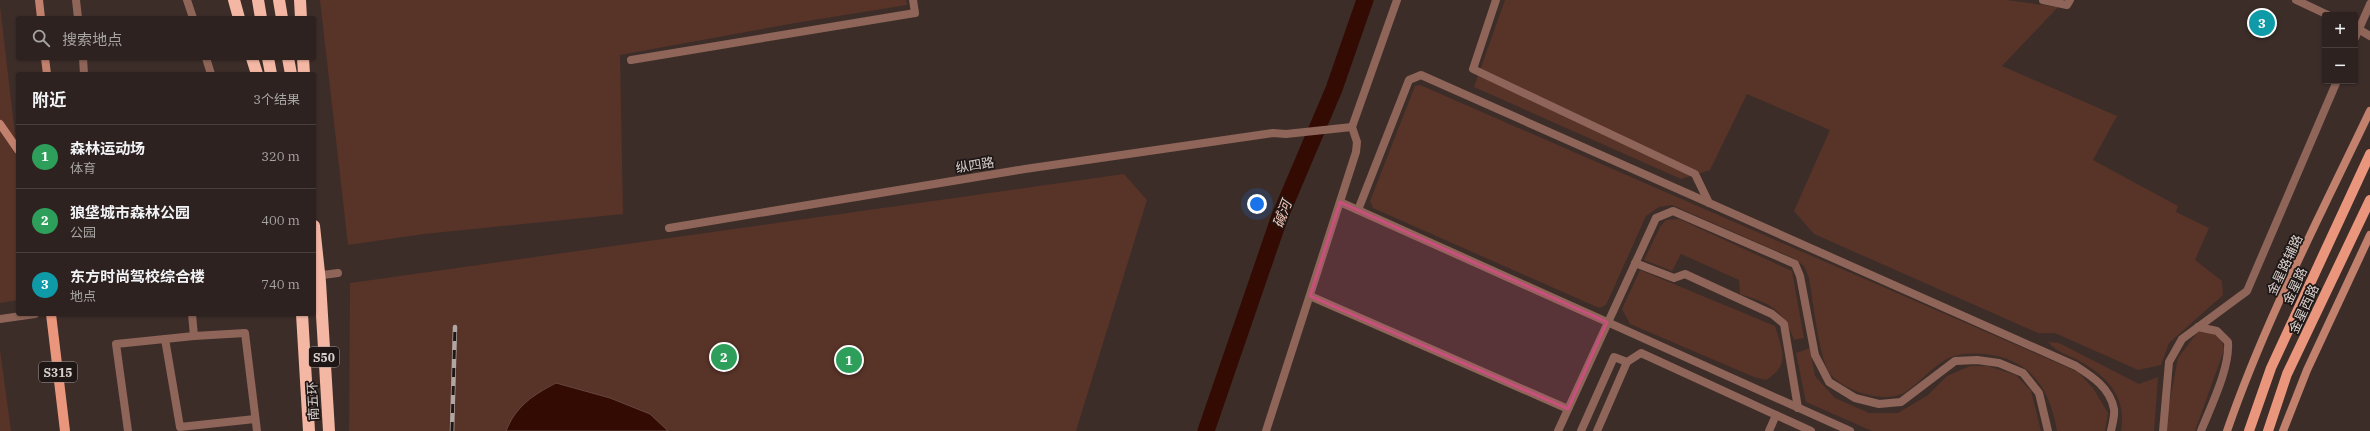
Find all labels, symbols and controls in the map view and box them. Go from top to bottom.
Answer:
pin: 3 [2249,8,2275,38]
map controls [2322,12,2358,84]
button: + [2322,12,2358,48]
search box [16,16,316,60]
icon: search [30,27,52,49]
text: 搜索地点 [62,30,122,49]
button: − [2322,48,2358,84]
text: 附近 [32,89,66,111]
text: 3个结果 [253,91,300,108]
text: 森林运动场 [70,139,145,158]
text: 1 [41,148,49,165]
text: 320 m [261,148,300,165]
street label: 纵四路 [954,154,996,176]
text: 体育 [70,160,96,177]
your location [1247,194,1267,214]
water label: 碱河 [1269,195,1296,230]
text: 狼垡城市森林公园 [70,203,190,222]
text: 2 [41,212,49,229]
text: 400 m [261,212,300,229]
text: 公园 [70,224,96,241]
street label: 金星路辅路 [2264,232,2306,298]
street label: 金星路 [2280,265,2310,307]
text: 东方时尚驾校综合楼 [70,267,205,286]
text: 3 [41,276,49,293]
text: 740 m [261,276,300,293]
street label: 金星西路 [2285,282,2323,336]
text: 地点 [70,288,96,305]
pin: 2 [711,342,737,372]
pin: 1 [836,345,862,375]
road number: S50 [309,347,339,367]
road number: S315 [39,362,77,382]
street label: 南五环 [303,381,323,421]

